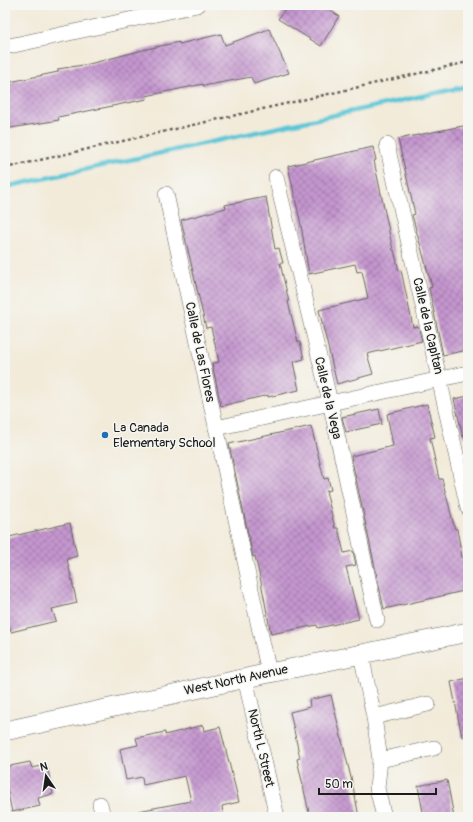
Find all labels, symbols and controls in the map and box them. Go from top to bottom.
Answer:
street label: Calle de la Capltan [409,276,447,376]
street label: Calle de Las Flores [182,301,218,404]
street label: Calle de la Vega [311,355,345,441]
place label: La Canada Elementary School [113,420,216,451]
marker: La Canada Elementary School [100,430,110,440]
street label: West North Avenue [183,661,290,699]
street label: North L Street [244,707,278,790]
north arrow [26,756,66,796]
text: N [39,759,49,774]
scale bar [319,770,436,796]
text: 50 m [325,777,353,792]

